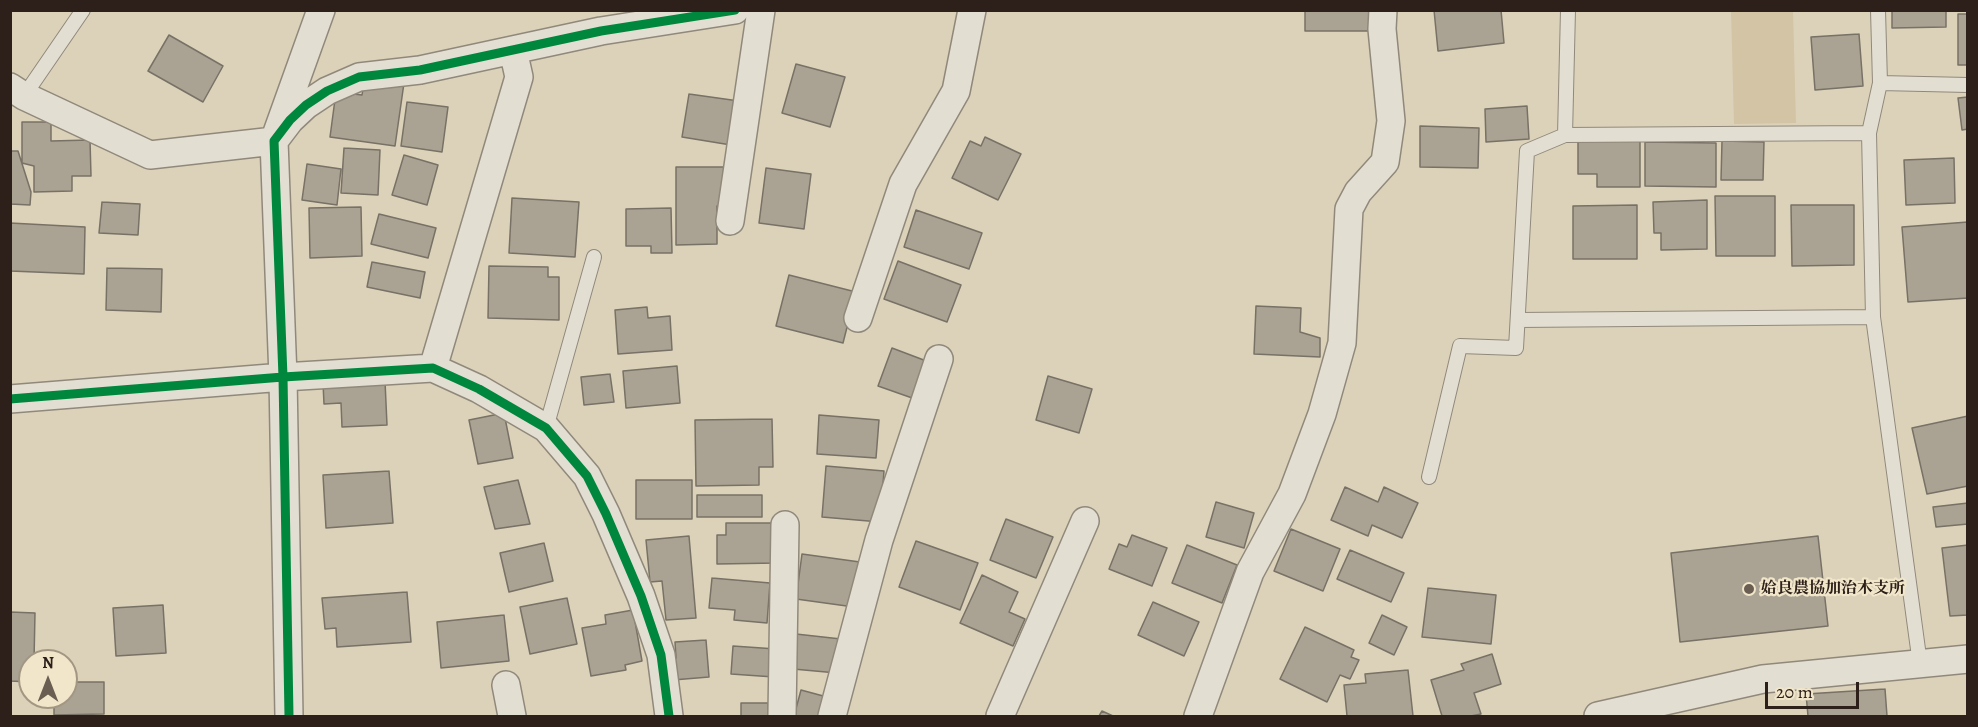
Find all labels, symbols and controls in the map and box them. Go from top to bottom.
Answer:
place label: 姶良農協加治木支所 [1761,579,1905,599]
marker: 姶良農協加治木支所 [1742,582,1756,596]
north arrow [18,649,78,709]
text: N [42,652,54,674]
scale bar [1768,670,1862,708]
text: 20 m [1776,680,1813,704]

